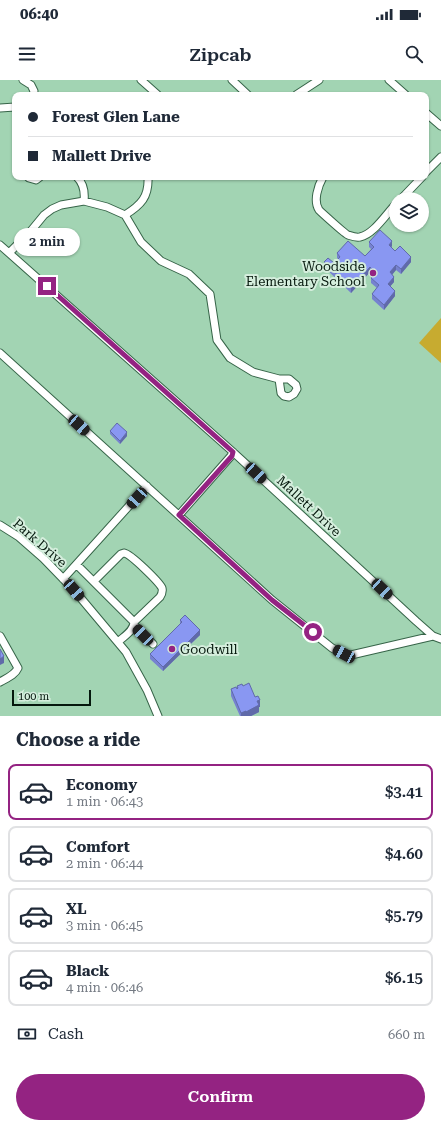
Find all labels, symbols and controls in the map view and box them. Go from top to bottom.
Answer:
text: 06:40 [20,5,58,23]
icon: menu [16,43,38,65]
icon: search [403,43,425,65]
text: Zipcab [190,44,251,65]
text: Forest Glen Lane [52,108,180,126]
text: Mallett Drive [52,147,151,165]
map controls [389,192,429,232]
button: layers [389,192,429,232]
callout: 2 min [14,228,80,256]
text: 2 min [29,234,65,249]
place label: Woodside Elementary School [246,259,365,289]
marker: Woodside Elementary School [368,268,378,278]
route end [38,277,56,295]
car [66,413,92,437]
car [243,460,269,486]
street label: Mallett Drive [274,473,344,539]
car [125,485,149,511]
street label: Park Drive [10,516,70,570]
car [369,576,395,602]
car [62,577,86,603]
car [130,622,156,648]
route start [304,623,322,641]
place label: Goodwill [180,642,238,657]
car [331,643,357,665]
marker: Goodwill [167,644,177,654]
scale bar [12,688,91,707]
text: 100 m [18,690,49,703]
text: Choose a ride [16,729,140,750]
icon: car [18,774,54,810]
text: Economy [66,776,137,794]
text: $3.41 [385,783,423,801]
text: 1 min · 06:43 [66,794,143,809]
icon: car [18,836,54,872]
text: Comfort [66,838,130,856]
text: $4.60 [385,845,423,863]
text: 2 min · 06:44 [66,856,143,871]
icon: car [18,898,54,934]
text: XL [66,900,87,918]
text: $5.79 [385,907,423,925]
text: 3 min · 06:45 [66,918,143,933]
icon: car [18,960,54,996]
text: Black [66,962,109,980]
text: $6.15 [385,969,423,987]
text: 4 min · 06:46 [66,980,143,995]
icon: cash [16,1023,38,1045]
text: Cash [48,1025,84,1043]
text: 660 m [388,1027,425,1042]
button: Confirm [16,1074,425,1120]

